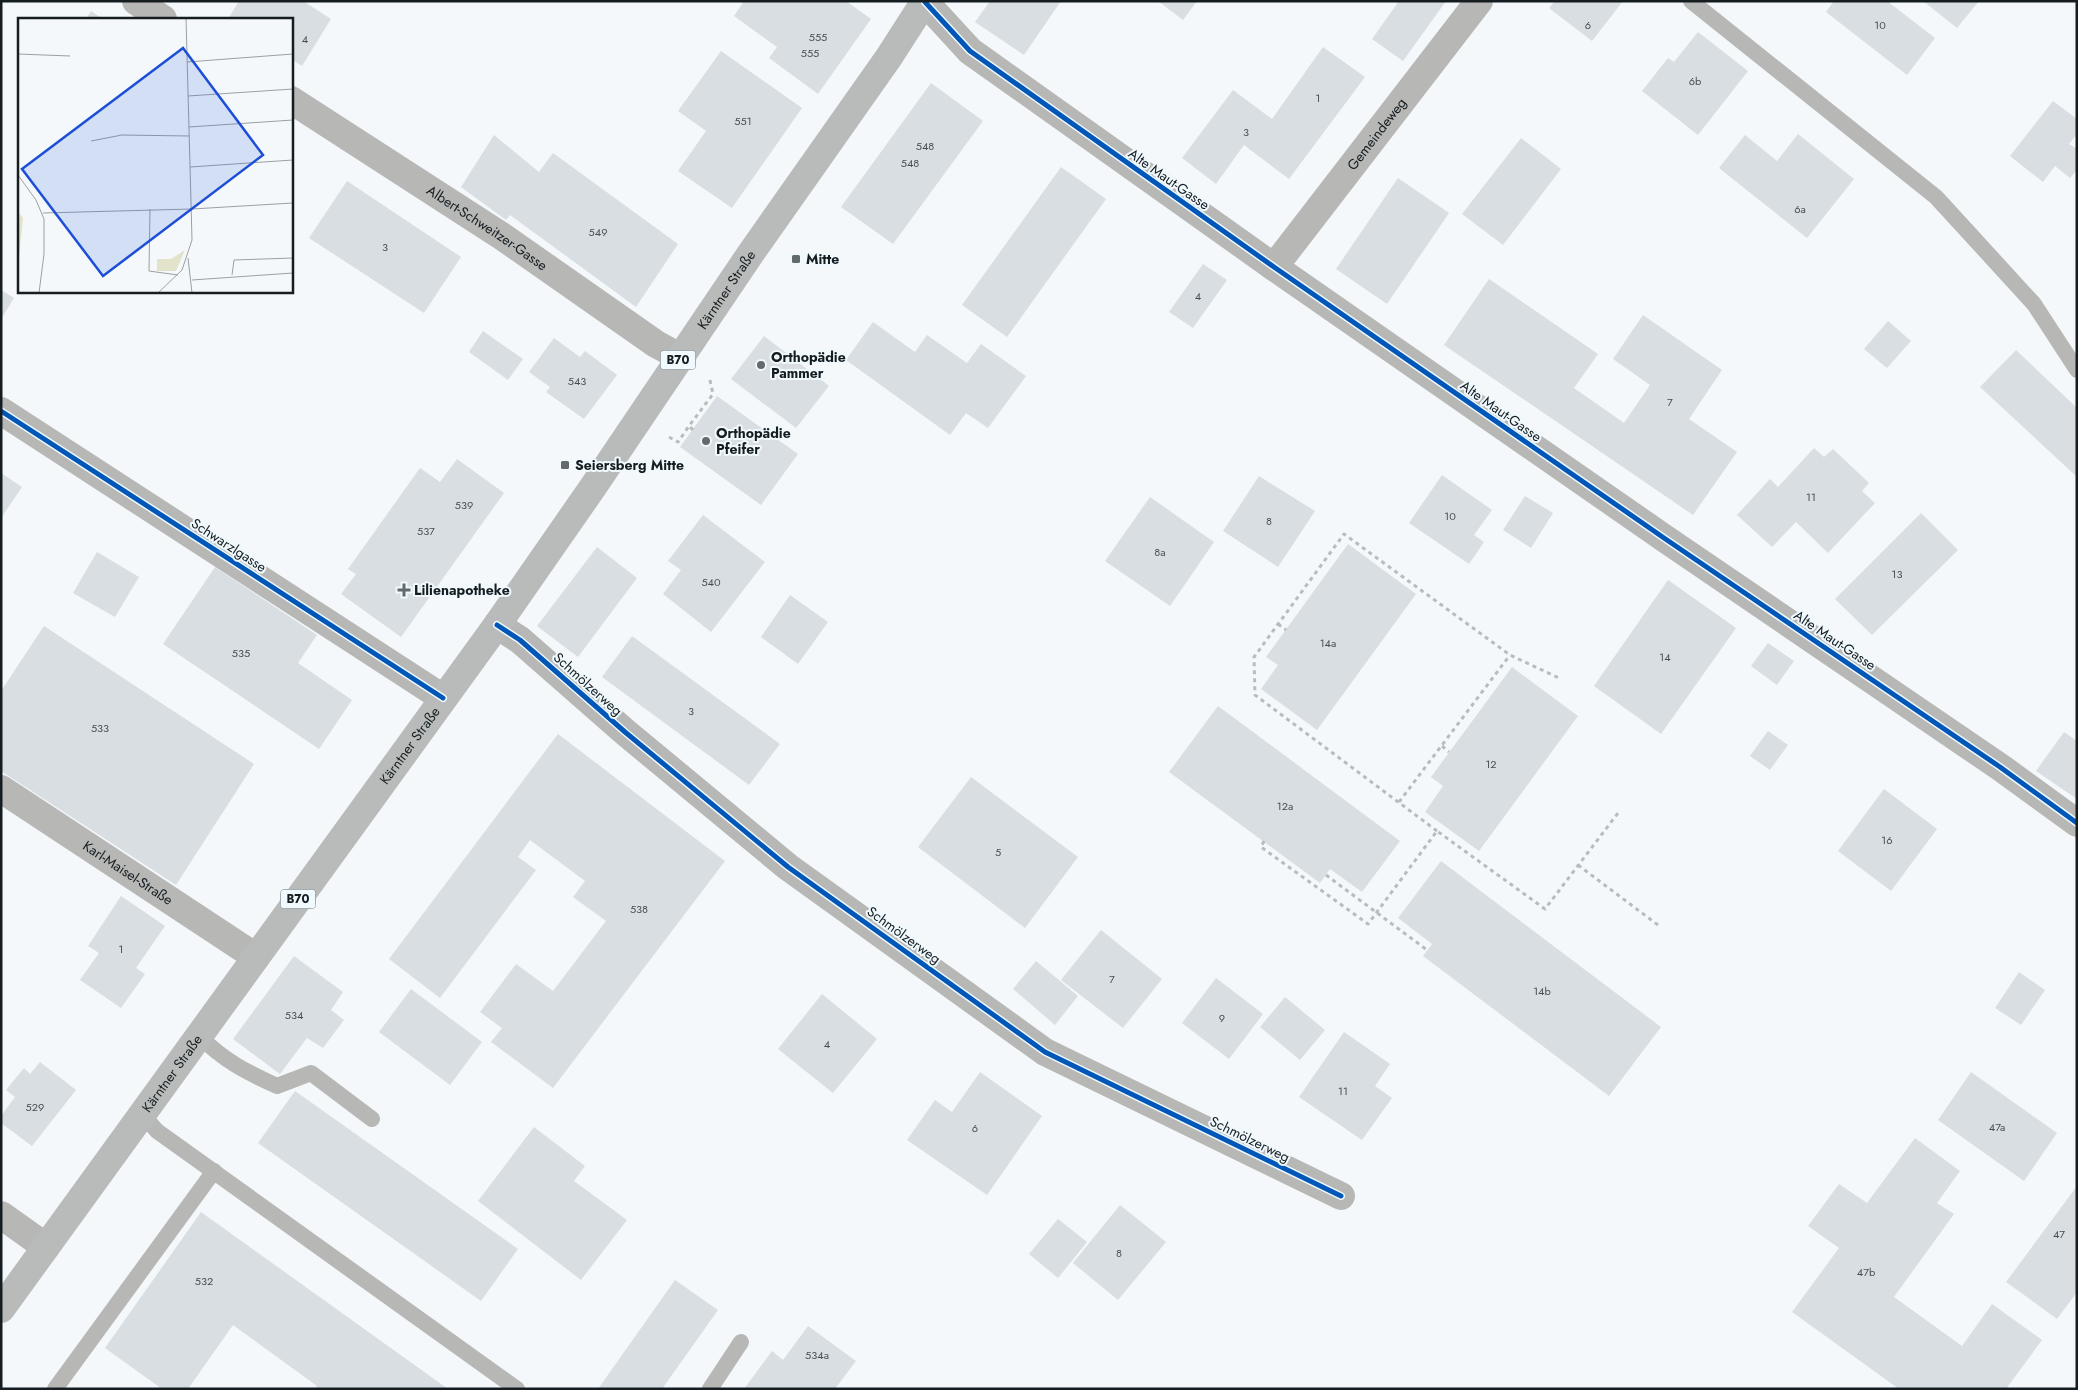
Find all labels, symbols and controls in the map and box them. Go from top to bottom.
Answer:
house number: 6 [1585,17,1591,33]
house number: 10 [1874,17,1886,33]
inset map [18,18,292,292]
house number: 555 [809,29,827,45]
house number: 4 [302,31,309,47]
house number: 555 [801,45,819,61]
house number: 6b [1689,73,1701,89]
house number: 1 [1316,90,1320,106]
street label: Gemeindeweg [1342,93,1411,174]
house number: 551 [734,113,752,129]
house number: 3 [1243,124,1249,140]
house number: 548 [916,138,934,154]
street label: Alte Maut-Gasse [1124,144,1214,214]
house number: 548 [901,155,919,171]
street label: Albert-Schweitzer-Gasse [423,180,552,275]
house number: 6a [1794,201,1806,217]
house number: 549 [589,224,607,240]
house number: 3 [382,239,388,255]
street label: Kärntner Straße [692,246,760,333]
place label: Mitte [806,249,839,269]
marker: Mitte [790,253,802,265]
house number: 4 [1195,288,1202,304]
place label: Orthopädie Pammer [771,347,846,383]
road number: B70 [660,350,696,370]
marker: Orthopädie Pammer [755,359,767,371]
house number: 543 [568,373,586,389]
street label: Alte Maut-Gasse [1456,376,1546,446]
house number: 7 [1667,394,1673,410]
place label: Orthopädie Pfeifer [716,423,791,459]
marker: Orthopädie Pfeifer [700,435,712,447]
place label: Seiersberg Mitte [575,455,684,475]
marker: Seiersberg Mitte [559,459,571,471]
house number: 11 [1806,489,1816,505]
house number: 539 [455,497,473,513]
house number: 10 [1444,508,1456,524]
street label: Schwarzlgasse [187,513,271,577]
house number: 8 [1266,513,1272,529]
house number: 537 [417,523,435,539]
house number: 8a [1154,544,1166,560]
house number: 13 [1892,566,1902,582]
house number: 540 [701,574,721,590]
place label: Lilienapotheke [414,580,510,600]
marker: Lilienapotheke [398,584,410,596]
street label: Alte Maut-Gasse [1790,605,1880,675]
house number: 14a [1320,635,1336,651]
house number: 535 [232,645,250,661]
street label: Schmölzerweg [549,648,627,720]
house number: 14 [1659,649,1671,665]
street label: Kärntner Straße [375,703,445,789]
house number: 3 [688,703,694,719]
house number: 533 [91,720,109,736]
house number: 12 [1485,756,1497,772]
house number: 12a [1277,798,1293,814]
house number: 16 [1881,832,1893,848]
street label: Karl-Maisel-Straße [79,836,177,910]
house number: 5 [995,844,1001,860]
road number: B70 [280,890,316,909]
house number: 538 [630,901,648,917]
street label: Schmölzerweg [863,901,945,969]
house number: 1 [119,941,123,957]
house number: 7 [1109,971,1115,987]
house number: 14b [1533,983,1551,999]
house number: 534 [285,1007,304,1023]
house number: 9 [1219,1010,1225,1026]
street label: Kärntner Straße [137,1030,207,1116]
house number: 4 [824,1036,831,1052]
house number: 11 [1338,1083,1348,1099]
house number: 529 [26,1099,44,1115]
street label: Schmölzerweg [1207,1111,1293,1167]
house number: 47a [1989,1119,2005,1135]
house number: 6 [972,1120,978,1136]
house number: 47 [2053,1226,2065,1242]
house number: 8 [1116,1245,1122,1261]
house number: 47b [1857,1264,1875,1280]
house number: 532 [195,1273,213,1289]
house number: 534a [805,1347,829,1363]

